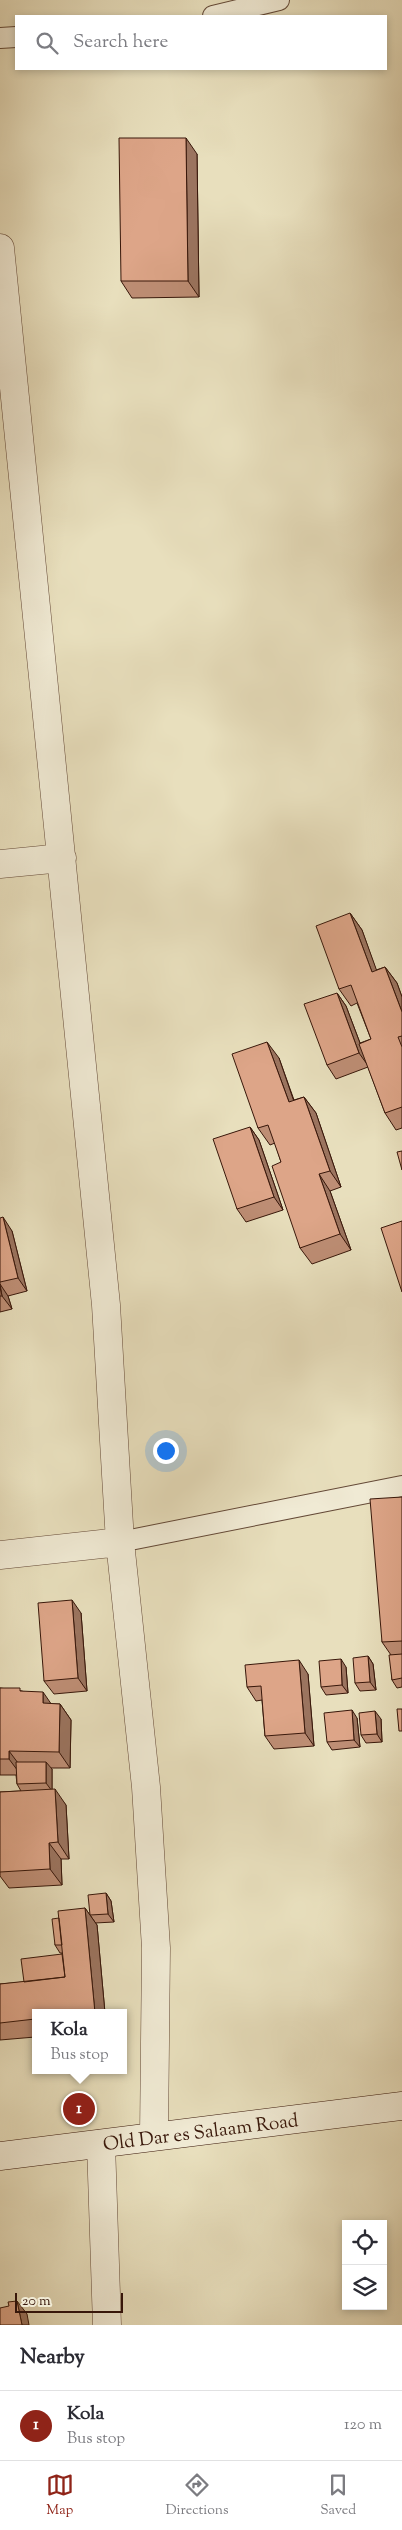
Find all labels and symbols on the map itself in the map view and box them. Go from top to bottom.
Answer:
your location [153,1438,179,1464]
pin: 1 [63,2090,95,2128]
street label: Old Dar es Salaam Road [101,2108,300,2159]
scale bar [15,2290,122,2313]

